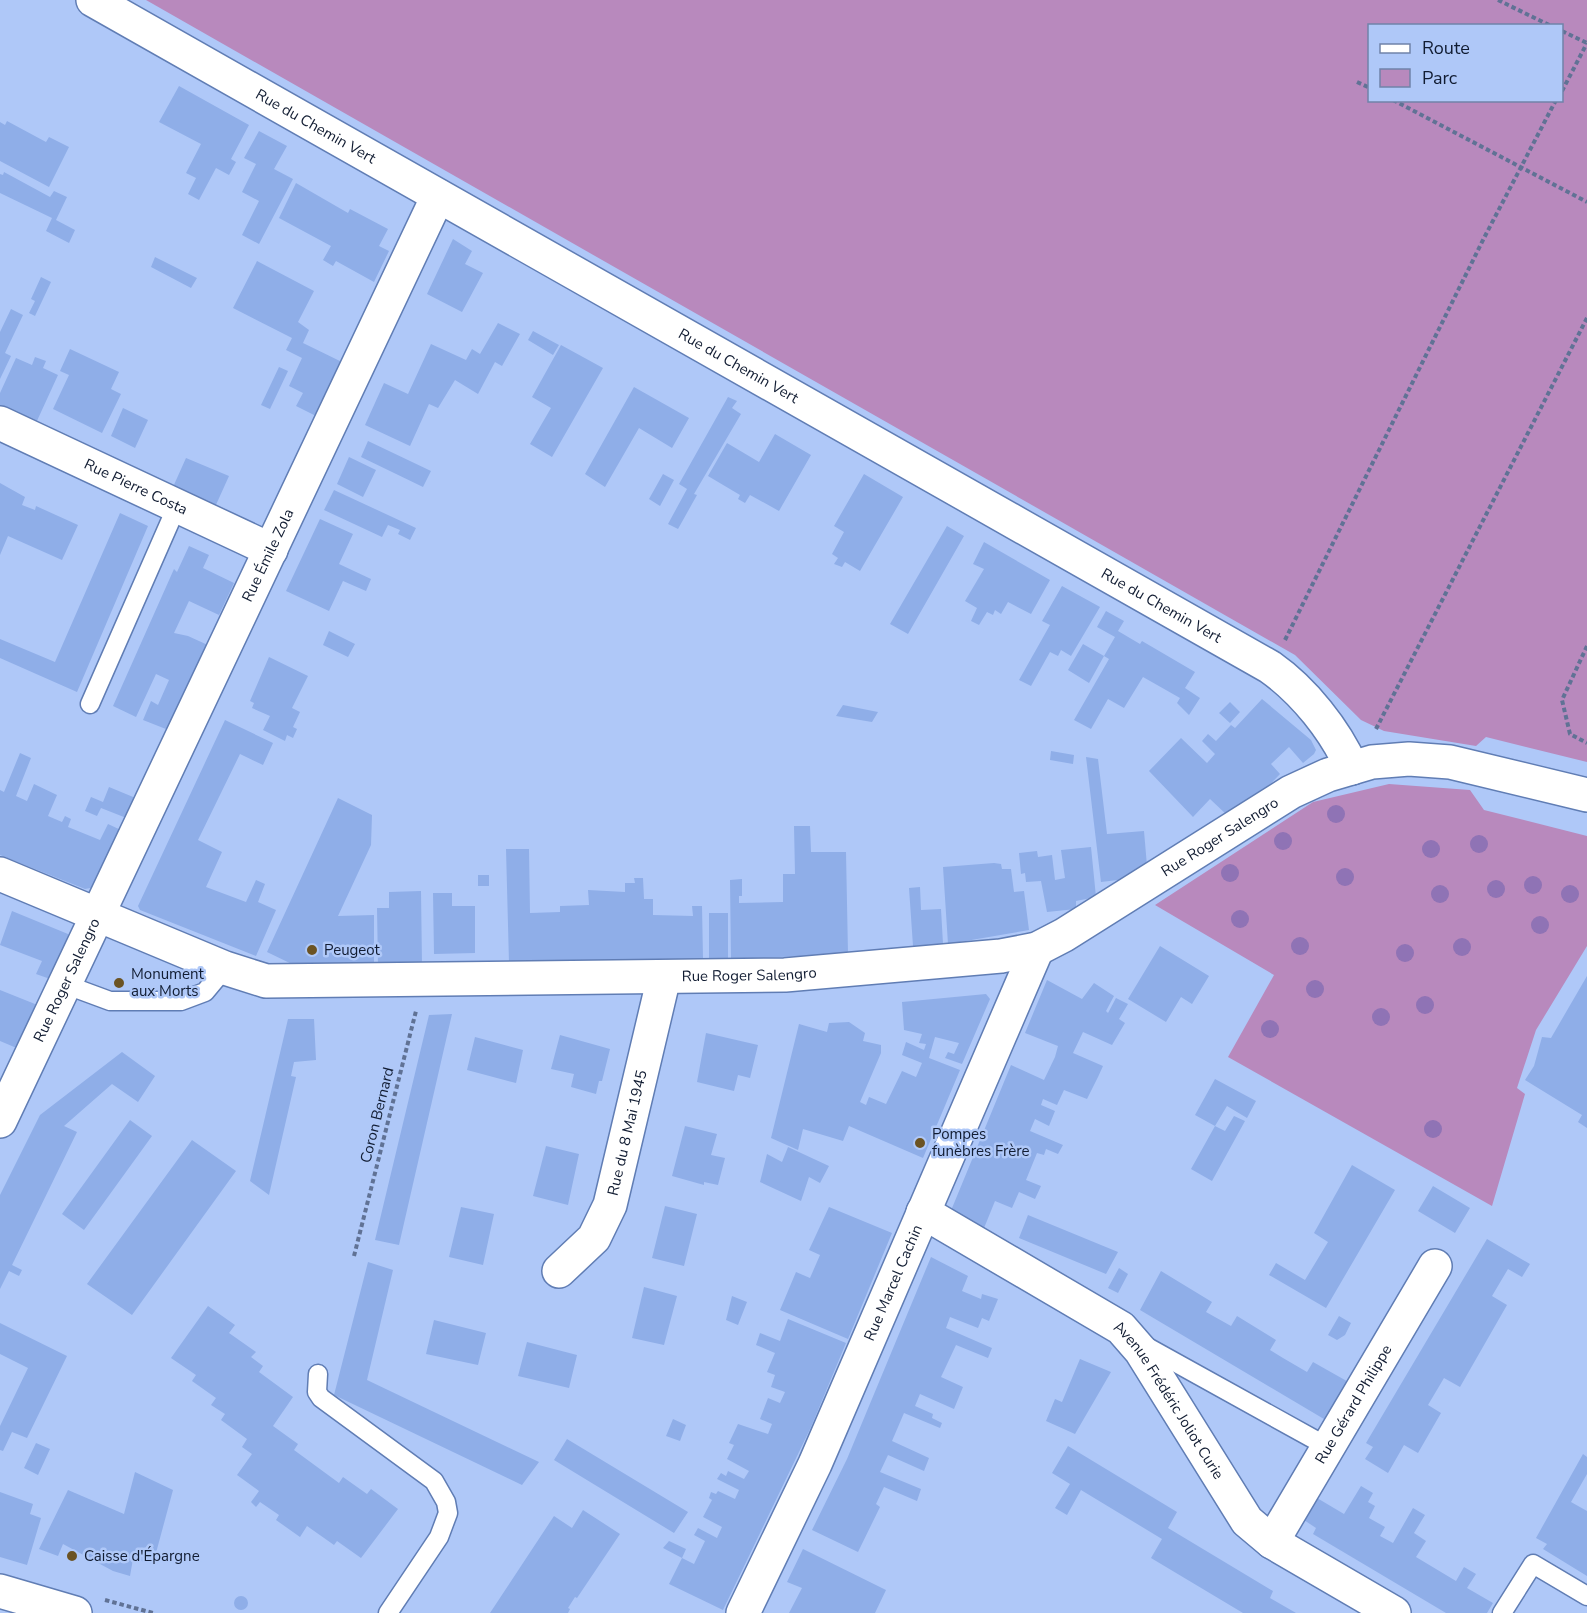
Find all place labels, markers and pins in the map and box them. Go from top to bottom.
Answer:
place label: Peugeot [324,940,381,960]
marker: Peugeot [305,943,319,957]
place label: Monument aux Morts [131,964,204,1001]
marker: Monument aux Morts [112,976,126,990]
place label: Pompes funèbres Frère [932,1124,1030,1161]
marker: Pompes funèbres Frère [913,1136,927,1150]
place label: Caisse d'Épargne [84,1546,200,1566]
marker: Caisse d'Épargne [65,1549,79,1563]

